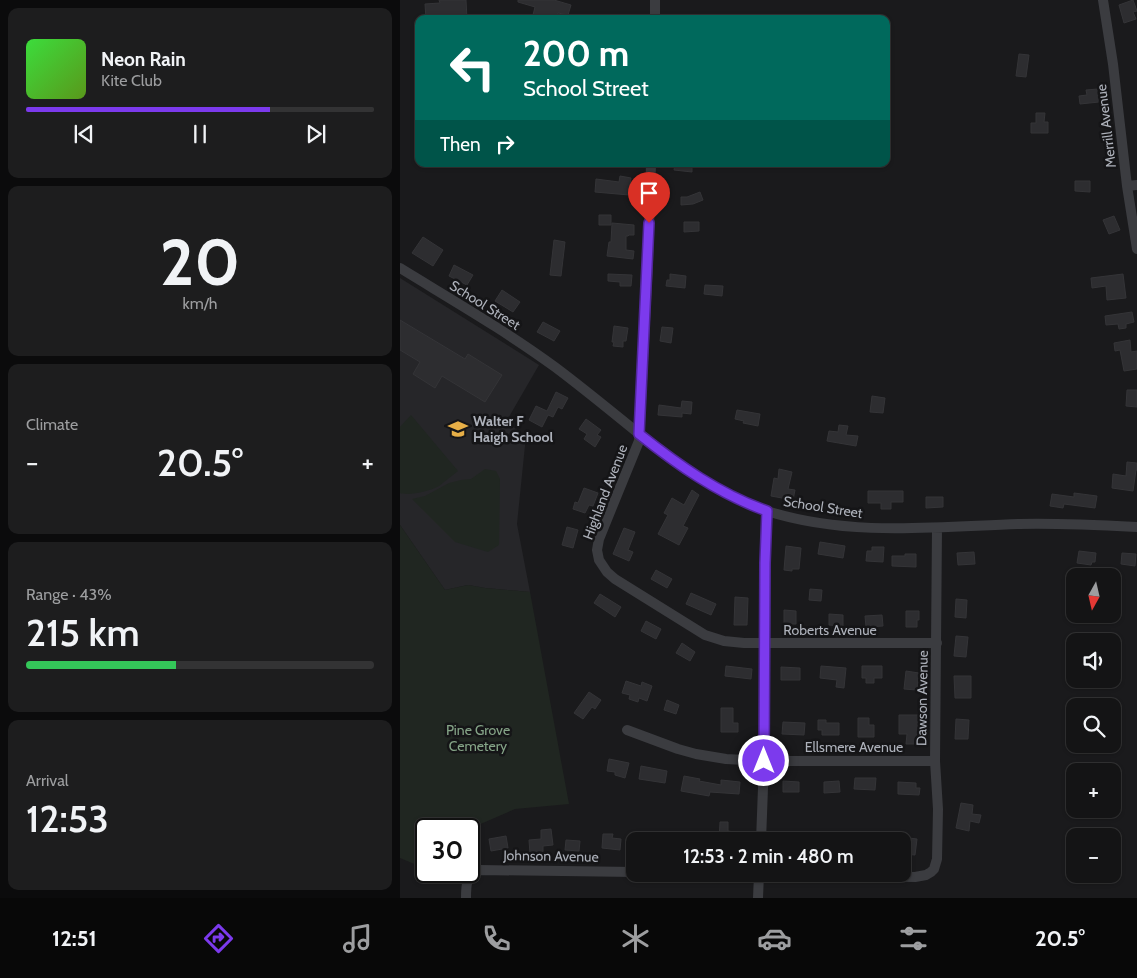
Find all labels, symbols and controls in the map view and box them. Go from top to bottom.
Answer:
text: 200 m [523,32,629,75]
icon: left [440,35,505,100]
text: Neon Rain [101,48,186,71]
text: Kite Club [101,71,162,90]
text: School Street [523,75,649,102]
street label: Merrill Avenue [1092,83,1120,169]
icon: previous [70,120,98,148]
icon: pause [186,120,214,148]
icon: next [302,120,330,148]
icon: right [491,130,519,158]
text: Then [440,133,481,156]
pin [628,172,670,223]
icon: arrive [635,179,663,207]
text: 20 [160,222,240,301]
street label: School Street [446,276,524,334]
text: km/h [182,294,218,313]
place label: Walter F Haigh School [473,412,553,446]
text: Climate [26,415,78,434]
school or university icon: Walter F Haigh School [447,418,469,440]
text: 20.5° [157,439,243,486]
street label: Highland Avenue [579,442,631,542]
text: − [26,445,38,479]
text: + [362,445,374,479]
street label: School Street [782,492,864,522]
north arrow [1066,568,1121,622]
map controls [1066,568,1121,883]
text: Range · 43% [26,585,112,604]
text: 215 km [26,609,140,656]
street label: Roberts Avenue [783,621,877,639]
button: sound [1066,633,1121,688]
street label: Dawson Avenue [912,650,932,746]
button: search [1066,698,1121,753]
park label: Pine Grove Cemetery [446,721,510,755]
position arrow [737,734,789,786]
street label: Ellsmere Avenue [805,738,903,756]
button: + [1066,763,1121,818]
text: Arrival [26,771,69,790]
text: 12:53 [26,795,109,842]
speed limit sign: 30 [415,818,480,883]
button: − [1066,828,1121,883]
text: 12:53 · 2 min · 480 m [683,845,854,868]
street label: Johnson Avenue [502,846,599,866]
icon: directions [201,921,236,956]
icon: music [340,921,375,956]
icon: phone [479,921,514,956]
icon: climate [618,921,653,956]
icon: car [757,921,792,956]
icon: filters [896,921,931,956]
text: 12:51 [52,925,97,952]
text: 20.5° [1035,925,1085,952]

